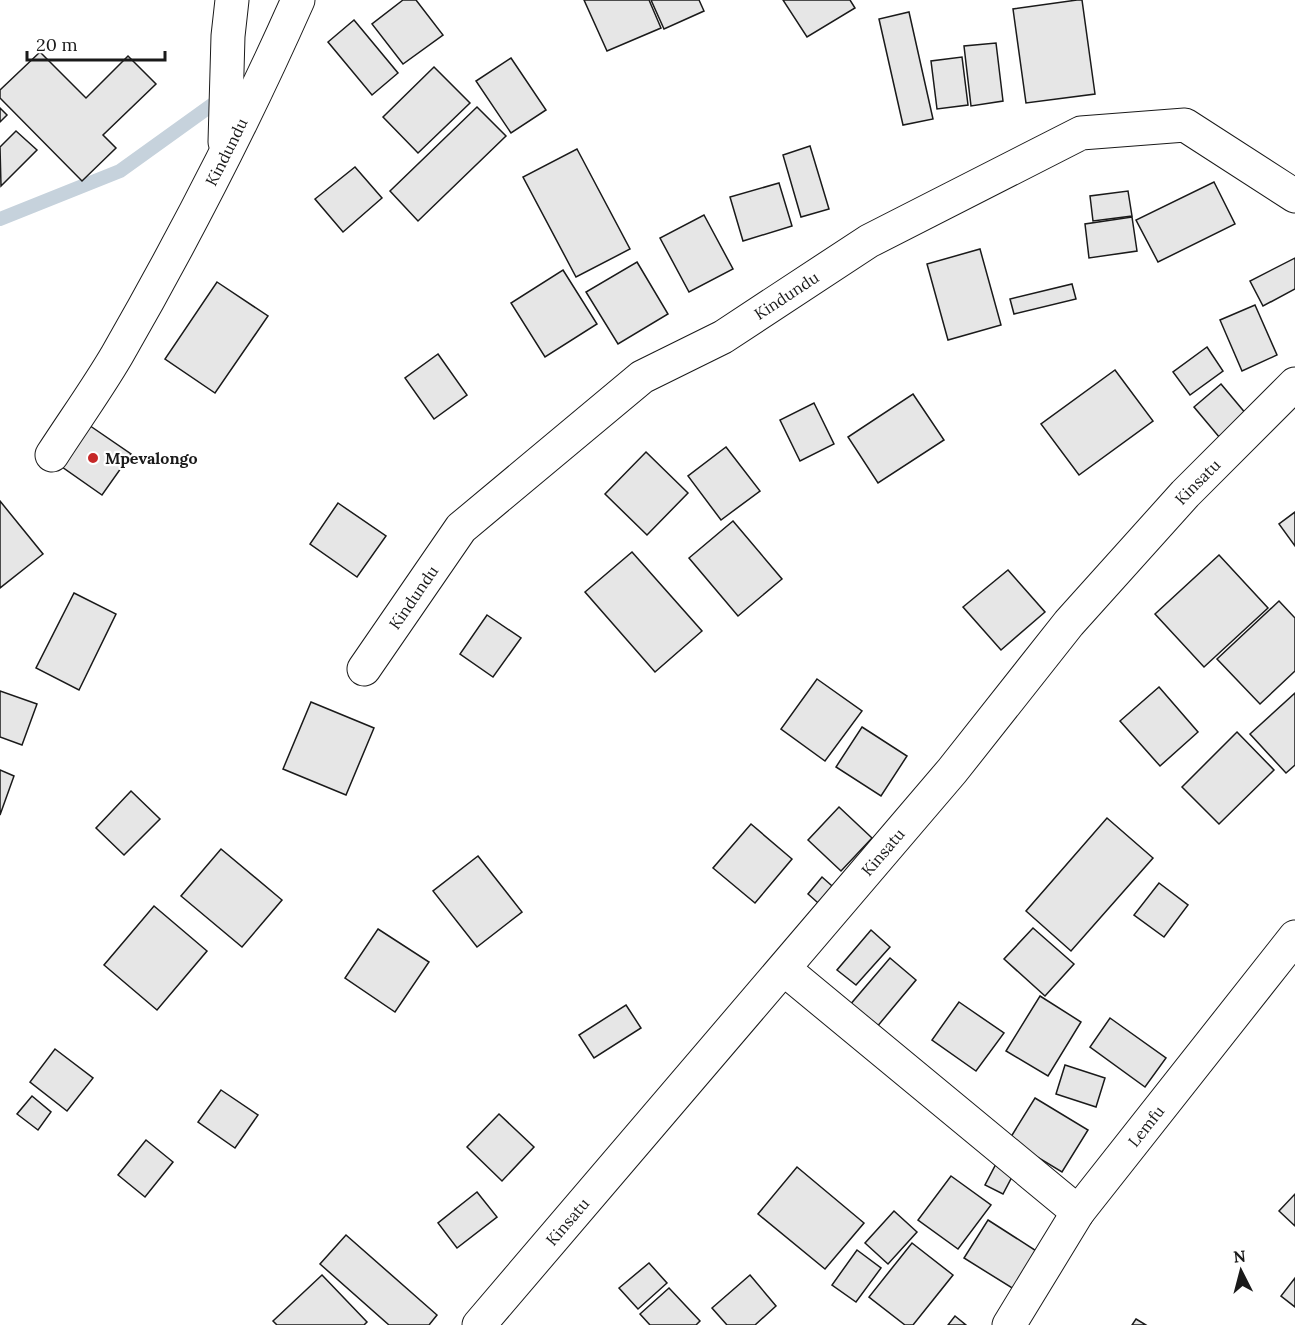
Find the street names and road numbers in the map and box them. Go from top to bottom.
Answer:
street label: Kindundu [201,114,252,189]
street label: Kindundu [750,267,823,324]
street label: Kinsatu [1170,454,1225,509]
street label: Kindundu [384,561,443,633]
street label: Kinsatu [857,824,909,880]
street label: Lemfu [1123,1101,1169,1151]
street label: Kinsatu [541,1193,594,1250]

